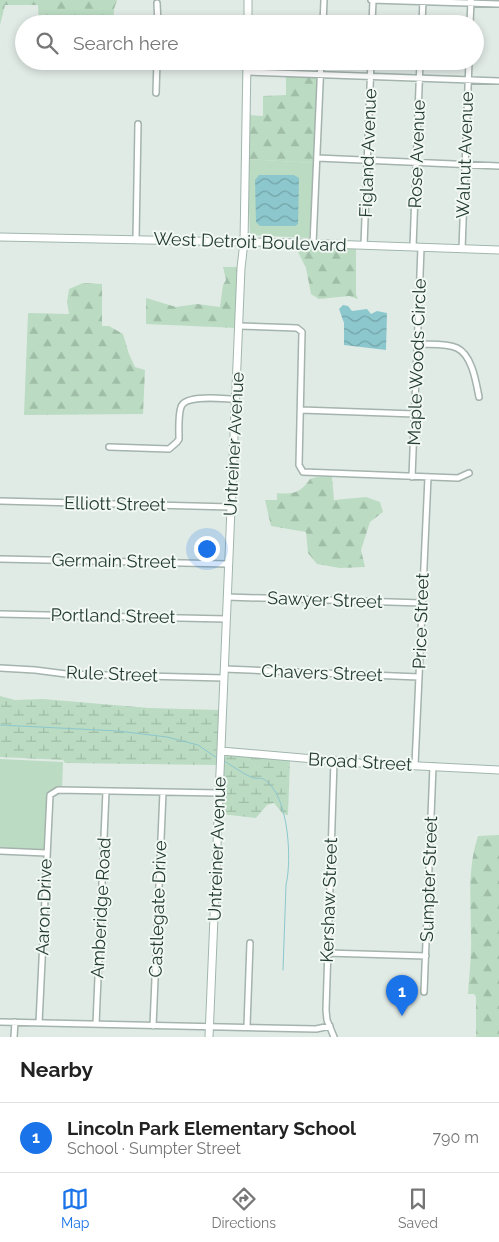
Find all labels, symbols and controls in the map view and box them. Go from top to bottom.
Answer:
search box [15,15,484,70]
icon: search [33,29,61,57]
text: Search here [73,32,179,54]
street label: Figland Avenue [355,88,380,218]
street label: Walnut Avenue [452,91,477,219]
street label: Rose Avenue [404,99,429,209]
street label: West Detroit Boulevard [153,228,347,255]
street label: Maple Woods Circle [403,278,430,446]
street label: Untreiner Avenue [219,371,248,517]
street label: Elliott Street [64,492,166,515]
your location [194,536,220,562]
street label: Germain Street [51,549,177,572]
street label: Price Street [408,572,433,669]
street label: Sawyer Street [267,587,383,612]
street label: Portland Street [50,604,176,627]
street label: Chavers Street [261,660,383,685]
street label: Rule Street [66,661,158,686]
street label: Broad Street [307,748,413,775]
street label: Untreiner Avenue [203,776,230,922]
street label: Sumpter Street [416,816,441,942]
street label: Amberidge Road [86,837,115,979]
street label: Kershaw Street [316,837,341,963]
street label: Castlegate Drive [145,840,170,978]
street label: Aaron Drive [31,858,56,956]
pin: 1 [386,975,418,1016]
text: Nearby [20,1057,93,1082]
text: Lincoln Park Elementary School [67,1117,356,1139]
text: 1 [32,1128,40,1147]
text: 790 m [433,1128,479,1147]
text: School · Sumpter Street [67,1139,241,1158]
tab: Map [61,1185,89,1231]
tab: Directions [211,1185,276,1231]
tab: Saved [398,1185,438,1231]

